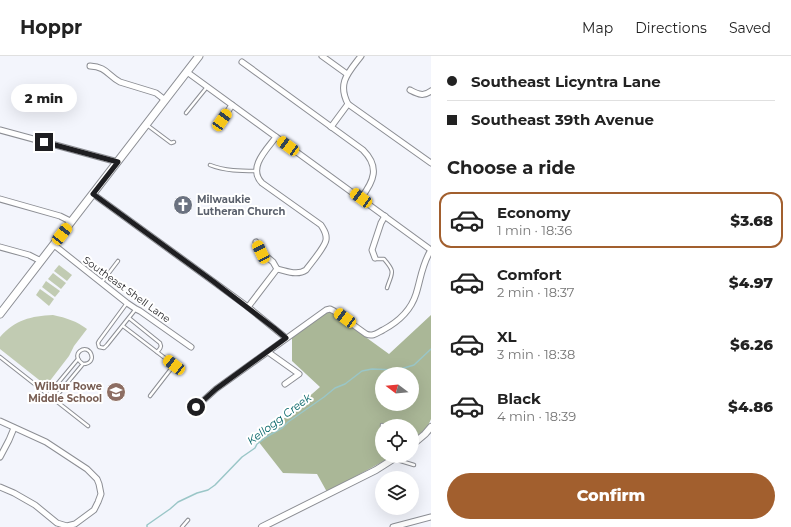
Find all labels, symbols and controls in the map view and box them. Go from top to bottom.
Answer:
text: Hoppr [20,16,82,39]
text: Map [582,19,613,37]
text: Directions [635,19,707,37]
text: Saved [729,19,771,37]
text: Southeast Licyntra Lane [471,72,661,91]
callout: 2 min [11,84,77,112]
text: 2 min [25,90,63,106]
car [210,107,234,133]
text: Southeast 39th Avenue [471,110,654,129]
route end [35,133,53,151]
car [275,134,301,158]
text: Choose a ride [447,157,575,179]
car [348,186,374,210]
place label: Milwaukie Lutheran Church [197,193,285,218]
church icon: Milwaukie Lutheran Church [172,194,194,216]
icon: car [449,202,485,238]
text: Economy [497,203,570,222]
text: $3.68 [730,211,773,230]
car [50,221,74,247]
text: 1 min · 18:36 [497,222,572,238]
car [250,239,272,265]
street label: Southeast Shell Lane [80,253,173,325]
icon: car [449,264,485,300]
text: Comfort [497,265,562,284]
text: $4.97 [729,273,773,292]
text: 2 min · 18:37 [497,284,575,300]
car [332,306,358,330]
icon: car [449,326,485,362]
text: XL [497,327,516,346]
text: $6.26 [730,335,773,354]
text: 3 min · 18:38 [497,346,575,362]
car [161,353,187,377]
north arrow [375,367,419,411]
map controls [375,367,419,515]
place label: Wilbur Rowe Middle School [28,380,102,405]
school or university icon: Wilbur Rowe Middle School [105,381,127,403]
icon: car [449,388,485,424]
text: Black [497,389,541,408]
water label: Kellogg Creek [244,390,314,448]
text: $4.86 [728,397,773,416]
route start [187,398,205,416]
text: 4 min · 18:39 [497,408,576,424]
button: locate [375,419,419,463]
button: layers [375,471,419,515]
button: Confirm [447,473,775,519]

